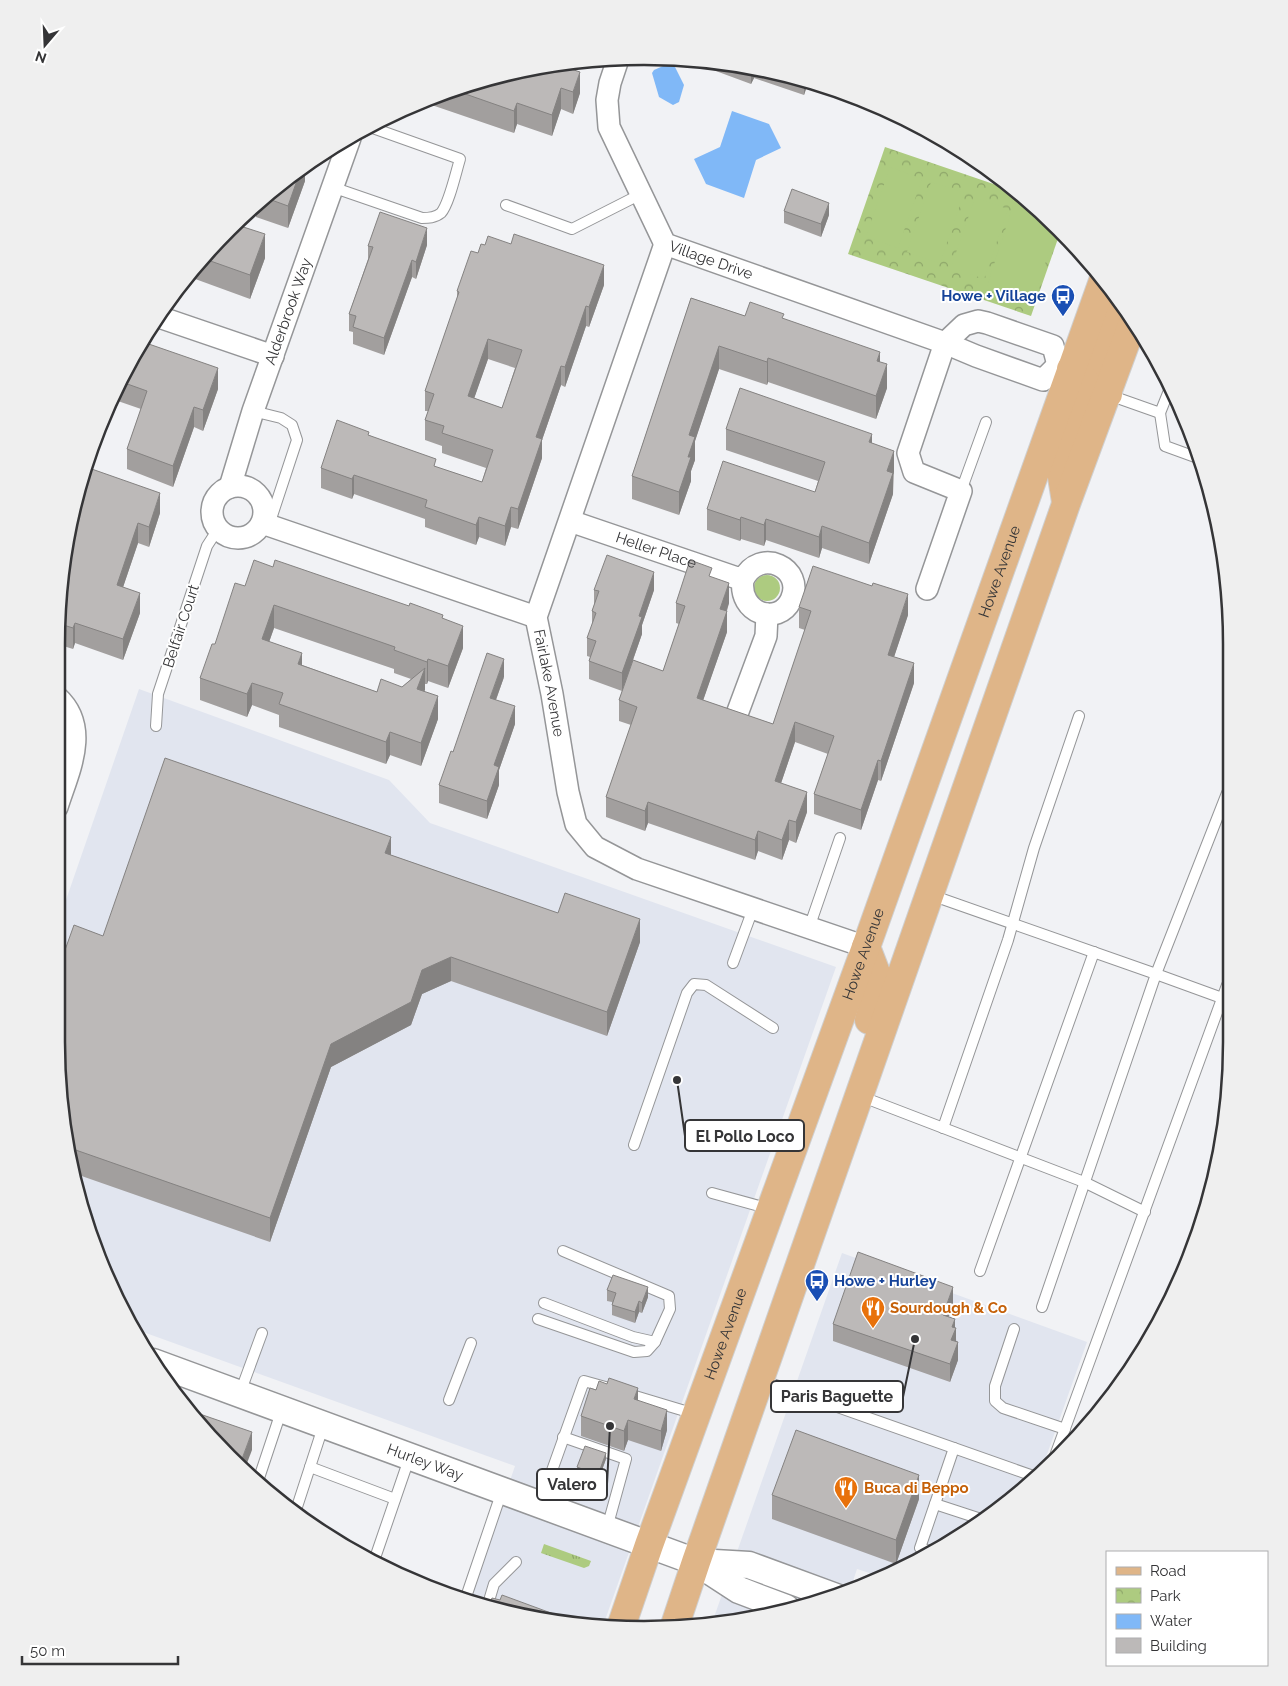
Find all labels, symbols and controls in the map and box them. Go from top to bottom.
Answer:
north arrow [20,20,70,70]
text: N [33,48,48,67]
street label: Village Drive [667,237,755,283]
street label: Alderbrook Way [261,256,316,367]
bus stop icon: Howe + Village [1050,283,1076,317]
place label: Howe + Village [941,287,1046,305]
street label: Howe Avenue [975,523,1024,620]
street label: Heller Place [613,528,699,573]
street label: Belfair Court [159,582,203,670]
street label: Fairlake Avenue [530,628,568,738]
street label: Howe Avenue [838,906,888,1003]
callout: El Pollo Loco [685,1120,804,1151]
text: El Pollo Loco [696,1127,795,1146]
bus stop icon: Howe + Hurley [804,1268,830,1302]
place label: Howe + Hurley [834,1272,937,1290]
street label: Howe Avenue [701,1285,751,1382]
restaurant icon: Sourdough & Co [860,1295,886,1329]
place label: Sourdough & Co [890,1299,1007,1317]
callout: Paris Baguette [771,1381,903,1412]
text: Paris Baguette [781,1387,894,1406]
street label: Hurley Way [384,1440,466,1485]
callout: Valero [537,1469,607,1500]
text: Valero [547,1475,597,1494]
restaurant icon: Buca di Beppo [833,1475,859,1509]
place label: Buca di Beppo [864,1479,969,1497]
legend [1106,1551,1268,1666]
text: Road [1150,1562,1186,1580]
text: Park [1150,1587,1181,1605]
text: Water [1150,1612,1193,1630]
scale bar [22,1634,179,1666]
text: Building [1150,1637,1207,1655]
text: 50 m [30,1642,65,1660]

